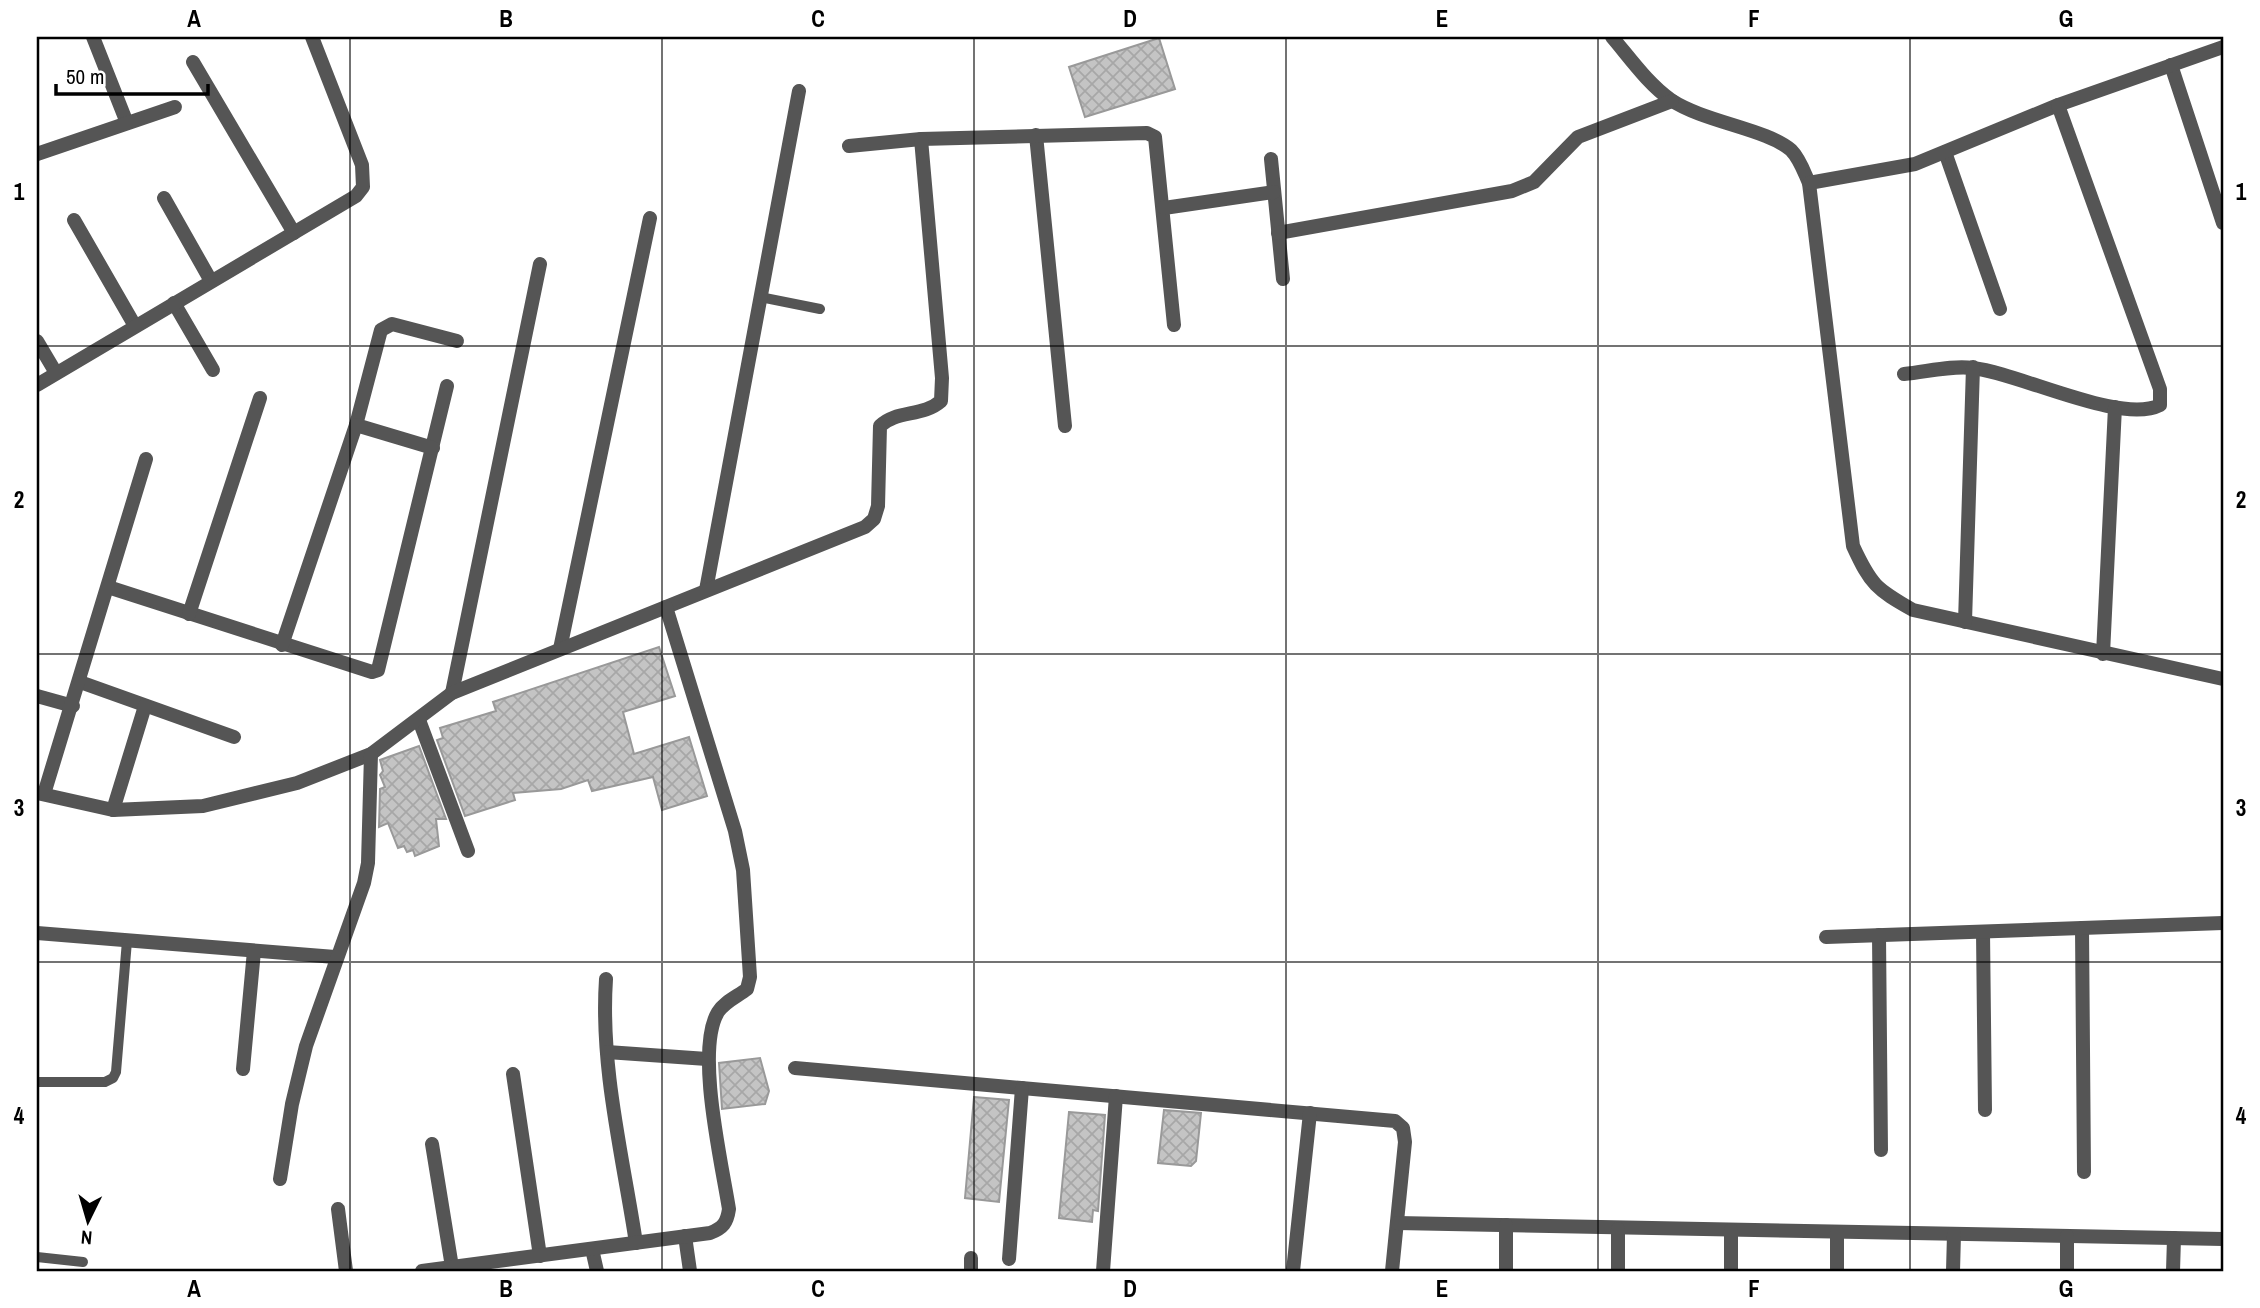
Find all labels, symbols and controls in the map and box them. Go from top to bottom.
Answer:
text: A [187,3,201,34]
text: B [499,3,513,34]
text: C [811,3,825,34]
text: D [1123,3,1137,34]
text: E [1436,3,1448,34]
text: F [1748,3,1760,34]
text: G [2059,3,2073,34]
scale bar [56,52,208,96]
text: 50 m [66,62,104,91]
text: 1 [14,176,25,207]
text: 1 [2236,176,2247,207]
text: 2 [14,484,24,515]
text: 2 [2236,484,2246,515]
text: 3 [14,792,24,823]
text: 3 [2236,792,2246,823]
text: 4 [14,1100,25,1131]
text: 4 [2236,1100,2247,1131]
north arrow [52,1186,122,1256]
text: N [80,1224,93,1251]
text: A [187,1273,201,1304]
text: B [499,1273,513,1304]
text: C [811,1273,825,1304]
text: D [1123,1273,1137,1304]
text: E [1436,1273,1448,1304]
text: F [1748,1273,1760,1304]
text: G [2059,1273,2073,1304]

